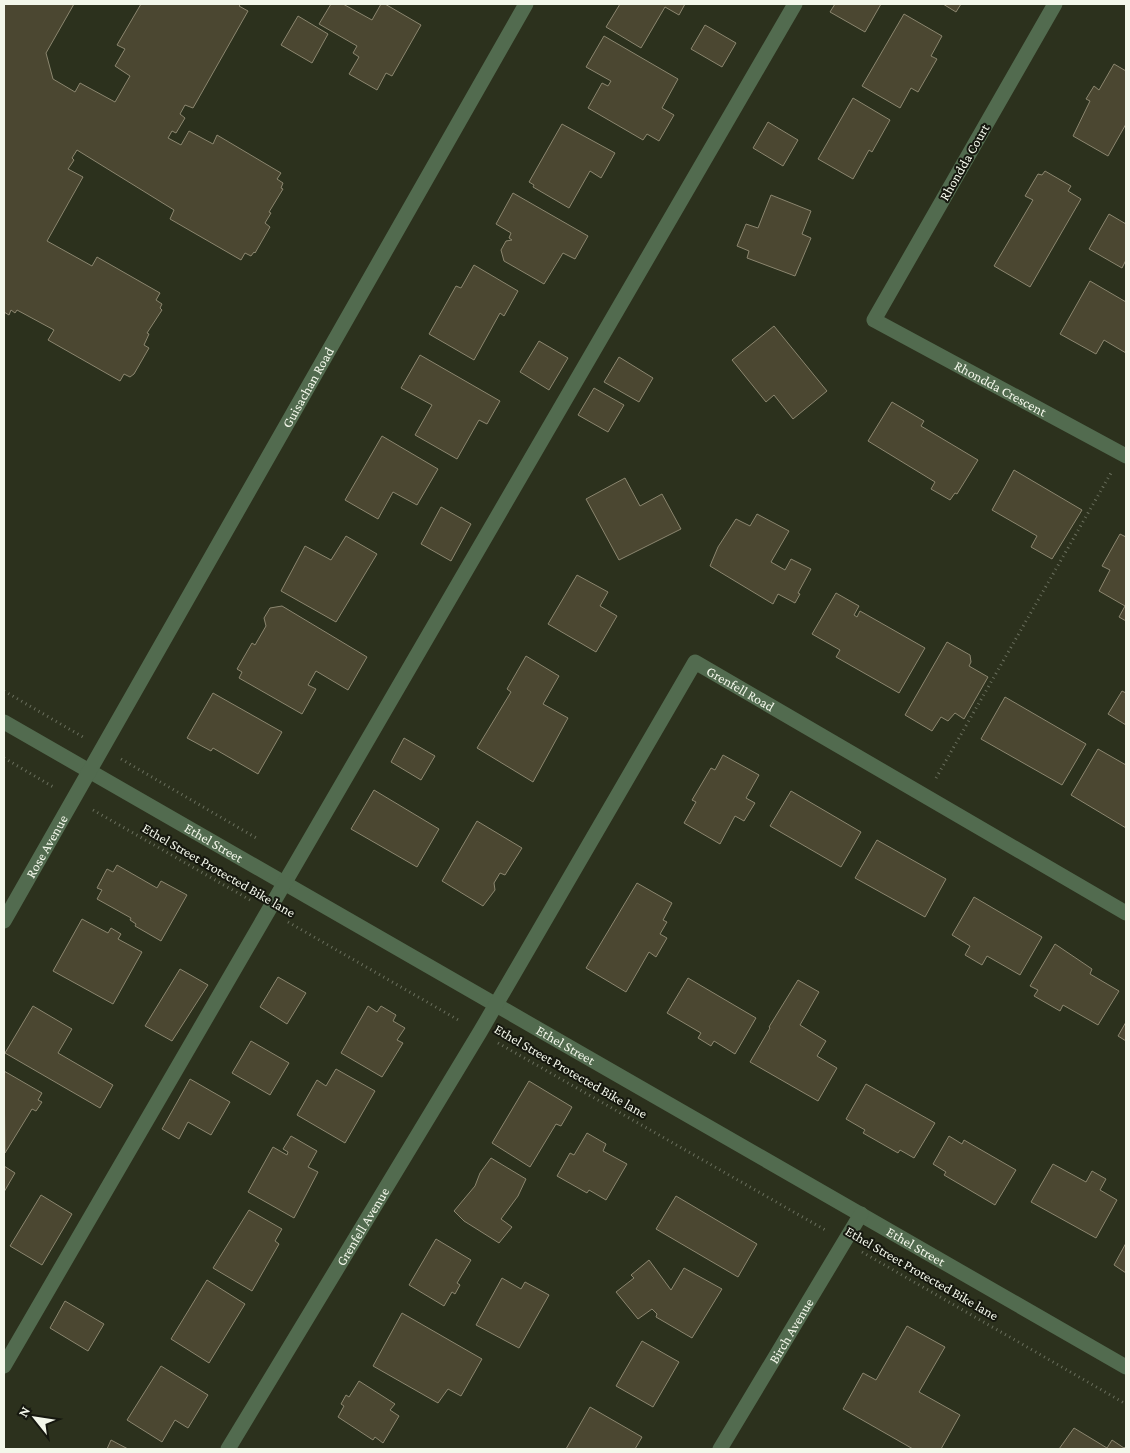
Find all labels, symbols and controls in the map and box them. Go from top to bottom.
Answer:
street label: Rhondda Court [936,121,993,203]
street label: Guisachan Road [278,344,337,431]
street label: Rhondda Crescent [952,357,1050,420]
street label: Grenfell Road [704,663,778,715]
street label: Rose Avenue [22,812,71,881]
street label: Ethel Street [182,819,246,866]
street label: Ethel Street Protected Bike lane [140,820,298,920]
street label: Ethel Street Protected Bike lane [492,1021,650,1121]
street label: Ethel Street [534,1022,598,1068]
street label: Grenfell Avenue [333,1184,392,1269]
street label: Ethel Street Protected Bike lane [843,1223,1001,1323]
street label: Ethel Street [884,1223,949,1270]
street label: Birch Avenue [765,1295,817,1366]
north arrow [10,1393,60,1443]
text: N [14,1403,33,1420]

